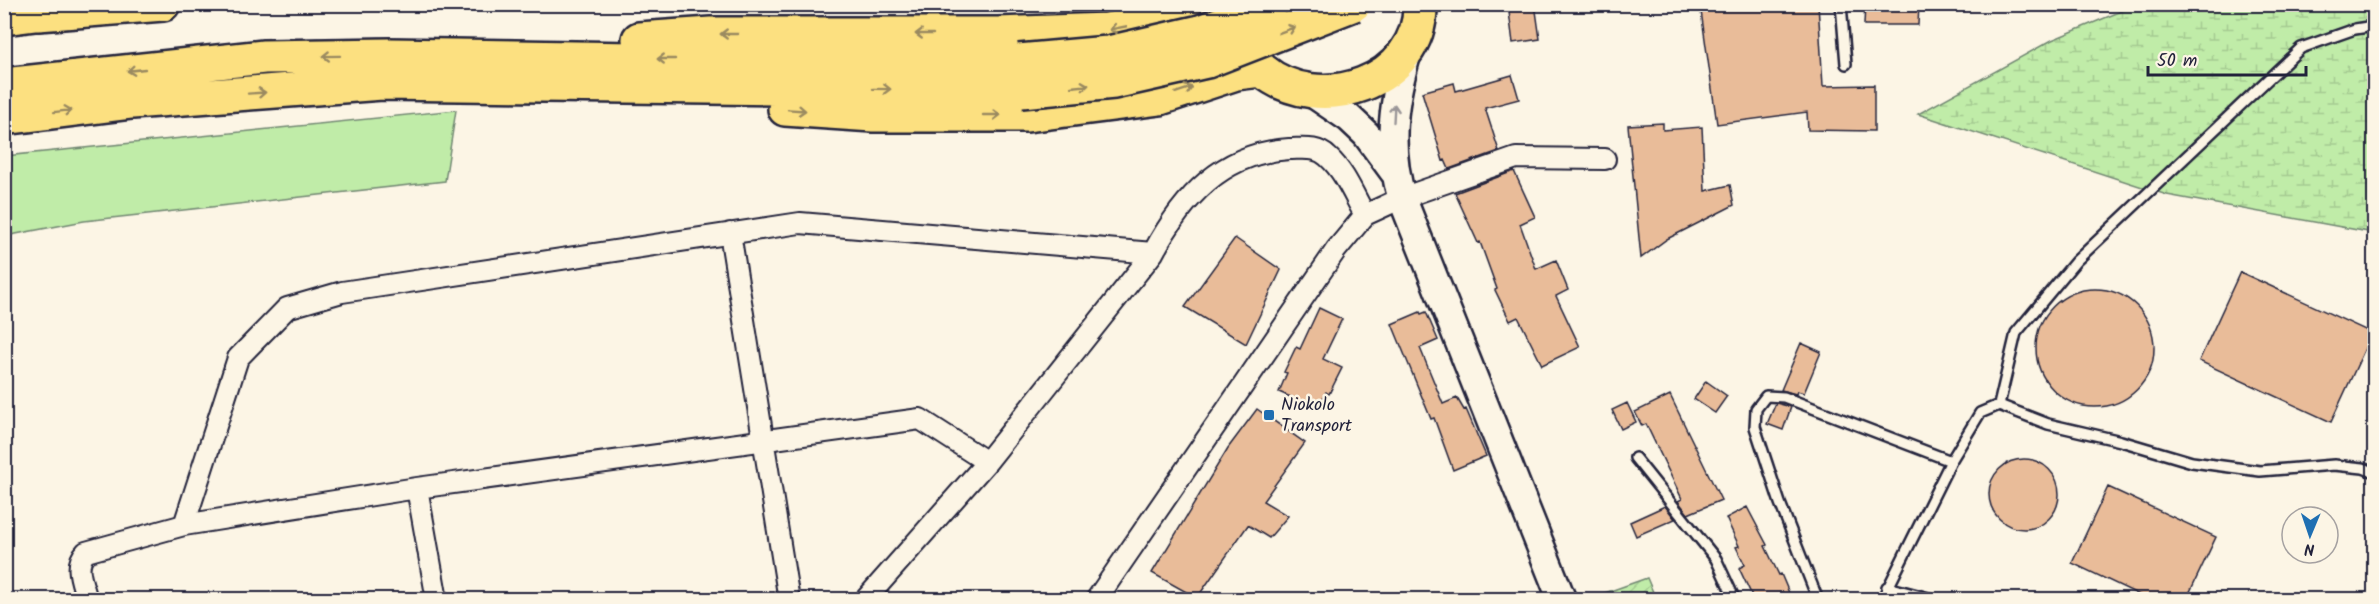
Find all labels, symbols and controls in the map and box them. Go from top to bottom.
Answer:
one-way arrow [1109,23,1129,34]
one-way arrow [1277,24,1296,35]
one-way arrow [719,28,739,40]
one-way arrow [914,28,934,40]
scale bar [2148,39,2306,77]
text: 50 m [2157,47,2197,76]
one-way arrow [321,50,341,62]
one-way arrow [657,53,677,65]
one-way arrow [127,65,147,76]
one-way arrow [1069,80,1089,91]
one-way arrow [871,84,891,95]
one-way arrow [1174,84,1193,95]
one-way arrow [246,87,266,98]
one-way arrow [786,104,806,115]
one-way arrow [1388,104,1400,124]
one-way arrow [52,105,72,116]
one-way arrow [981,109,1001,121]
place label: Niokolo Transport [1281,391,1353,441]
marker: Niokolo Transport [1262,408,1276,422]
north arrow [2280,505,2340,565]
text: N [2304,536,2315,561]

